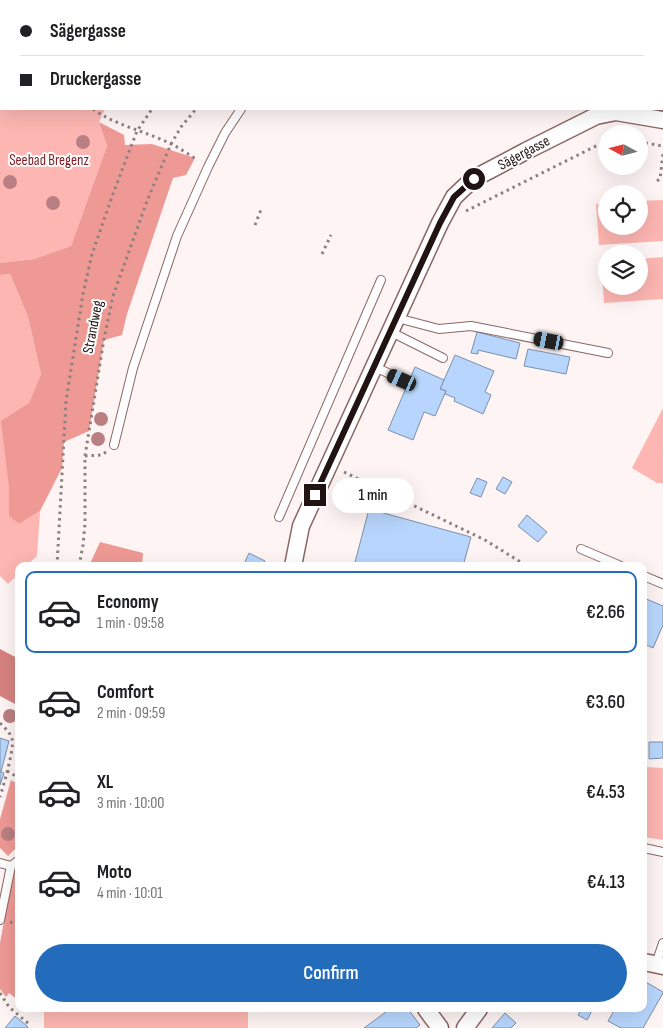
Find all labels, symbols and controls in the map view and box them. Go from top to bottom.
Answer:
text: Sägergasse [50,20,126,43]
text: Druckergasse [50,68,141,91]
north arrow [598,125,648,175]
map controls [598,125,648,295]
street label: Sägergasse [495,131,553,175]
park label: Seebad Bregenz [9,151,89,170]
route start [463,168,485,190]
button: locate [598,185,648,235]
button: layers [598,245,648,295]
street label: Strandweg [79,299,107,355]
car [532,331,565,351]
car [385,367,418,393]
callout: 1 min [332,478,415,512]
route end [304,484,326,506]
text: 1 min [358,486,388,505]
icon: car [37,590,82,635]
text: Economy [97,591,159,614]
text: €2.66 [586,601,625,624]
text: 1 min · 09:58 [97,614,164,633]
icon: car [37,680,82,725]
text: Comfort [97,681,154,704]
text: €3.60 [586,691,625,714]
text: 2 min · 09:59 [97,704,165,723]
icon: car [37,770,82,815]
text: XL [97,771,113,794]
text: €4.53 [586,781,625,804]
text: 3 min · 10:00 [97,794,164,813]
icon: car [37,860,82,905]
text: Moto [97,861,132,884]
text: €4.13 [587,871,625,894]
text: 4 min · 10:01 [97,884,163,903]
button: Confirm [35,944,627,1002]

